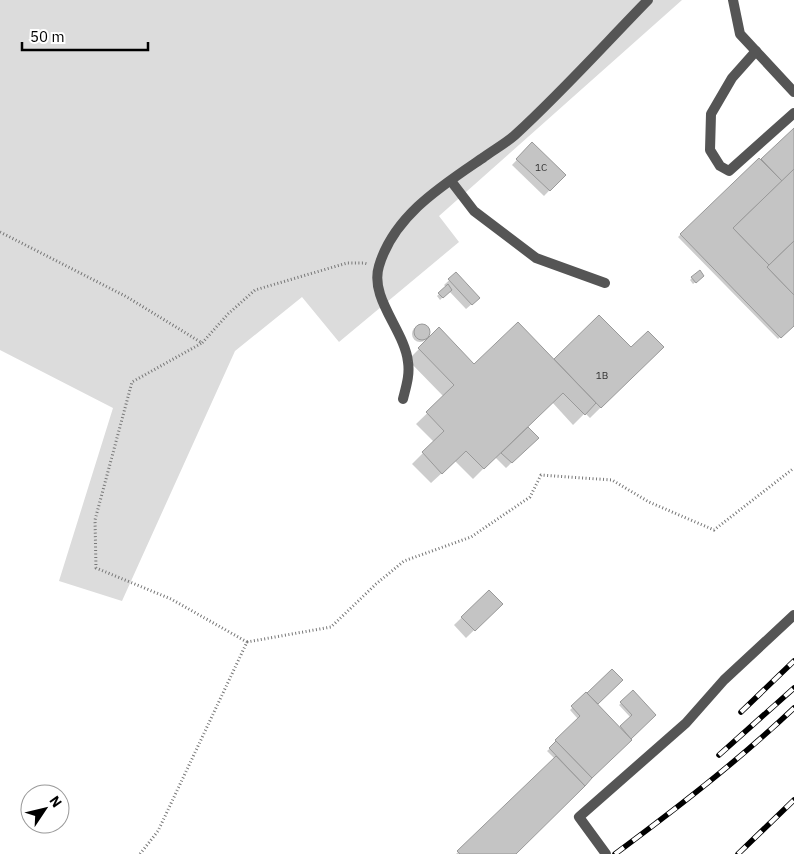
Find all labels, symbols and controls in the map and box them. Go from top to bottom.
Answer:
scale bar [22,20,149,52]
text: 50 m [30,27,65,46]
house number: 1C [535,161,547,174]
house number: 1B [596,369,608,382]
north arrow [20,784,70,834]
text: N [45,792,66,811]

